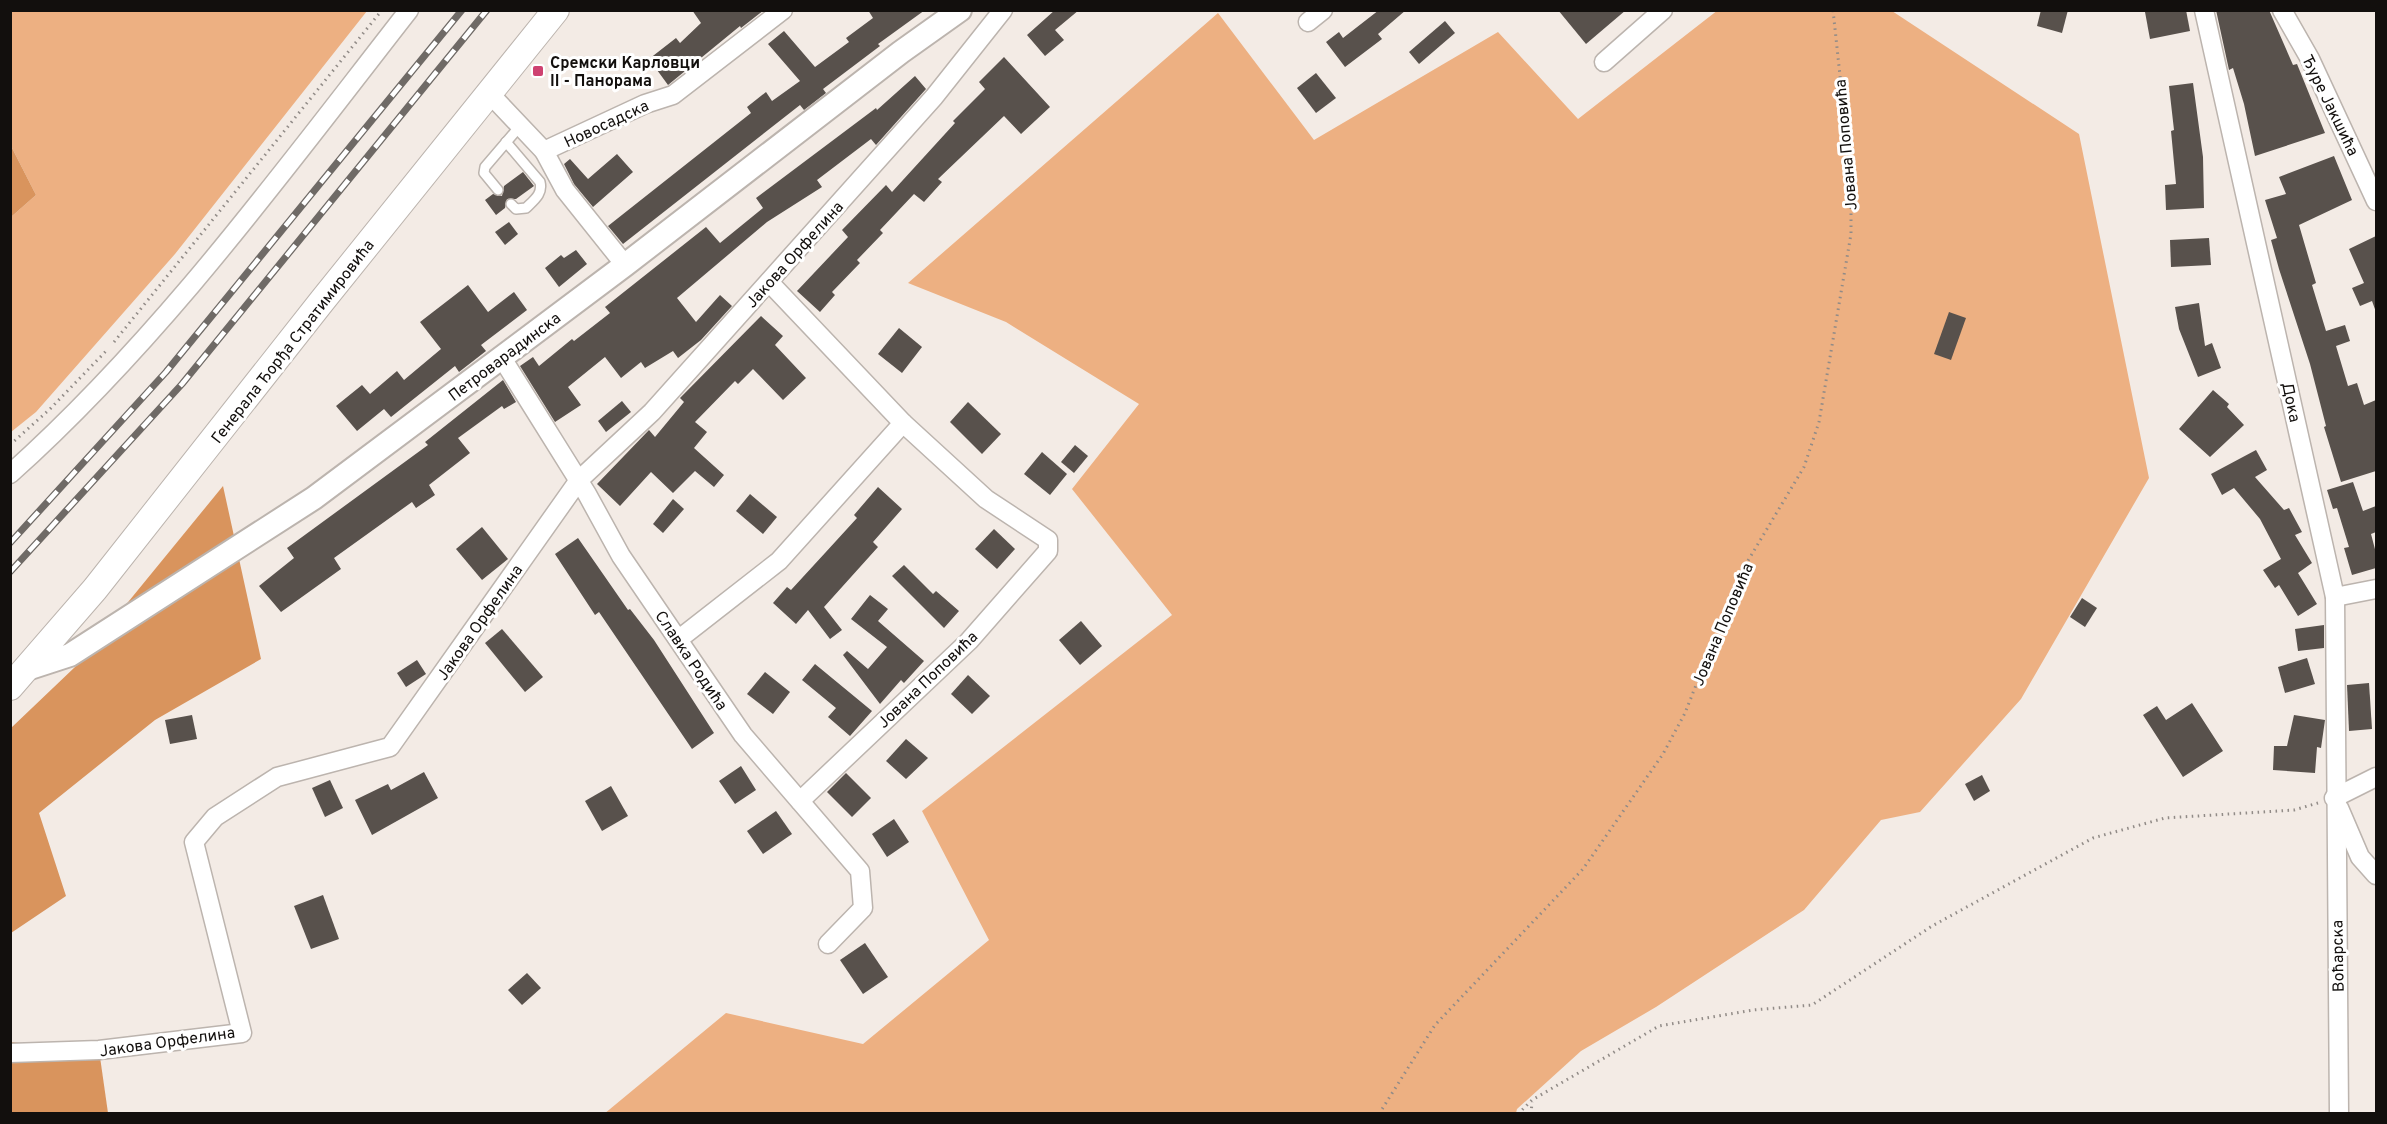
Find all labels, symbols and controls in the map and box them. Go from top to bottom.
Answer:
street label: Ђуре Јакшића [2296,52,2362,160]
place label: Сремски Карловци II - Панорама [550,54,700,92]
marker: Сремски Карловци II - Панорама [531,64,545,78]
street label: Јована Поповића [1831,78,1863,211]
street label: Новосадска [561,96,652,153]
street label: Јакова Орфелина [742,198,849,313]
street label: Генерала Ђорђа Стратимировића [208,236,379,448]
street label: Петроварадинска [445,309,565,406]
street label: Дока [2276,381,2304,424]
street label: Јована Поповића [1689,560,1759,689]
street label: Јакова Орфелина [433,561,528,685]
street label: Славка Родића [650,607,731,715]
street label: Јована Поповића [874,628,983,733]
street label: Воћарска [2328,920,2350,992]
street label: Јакова Орфелина [98,1024,236,1062]

